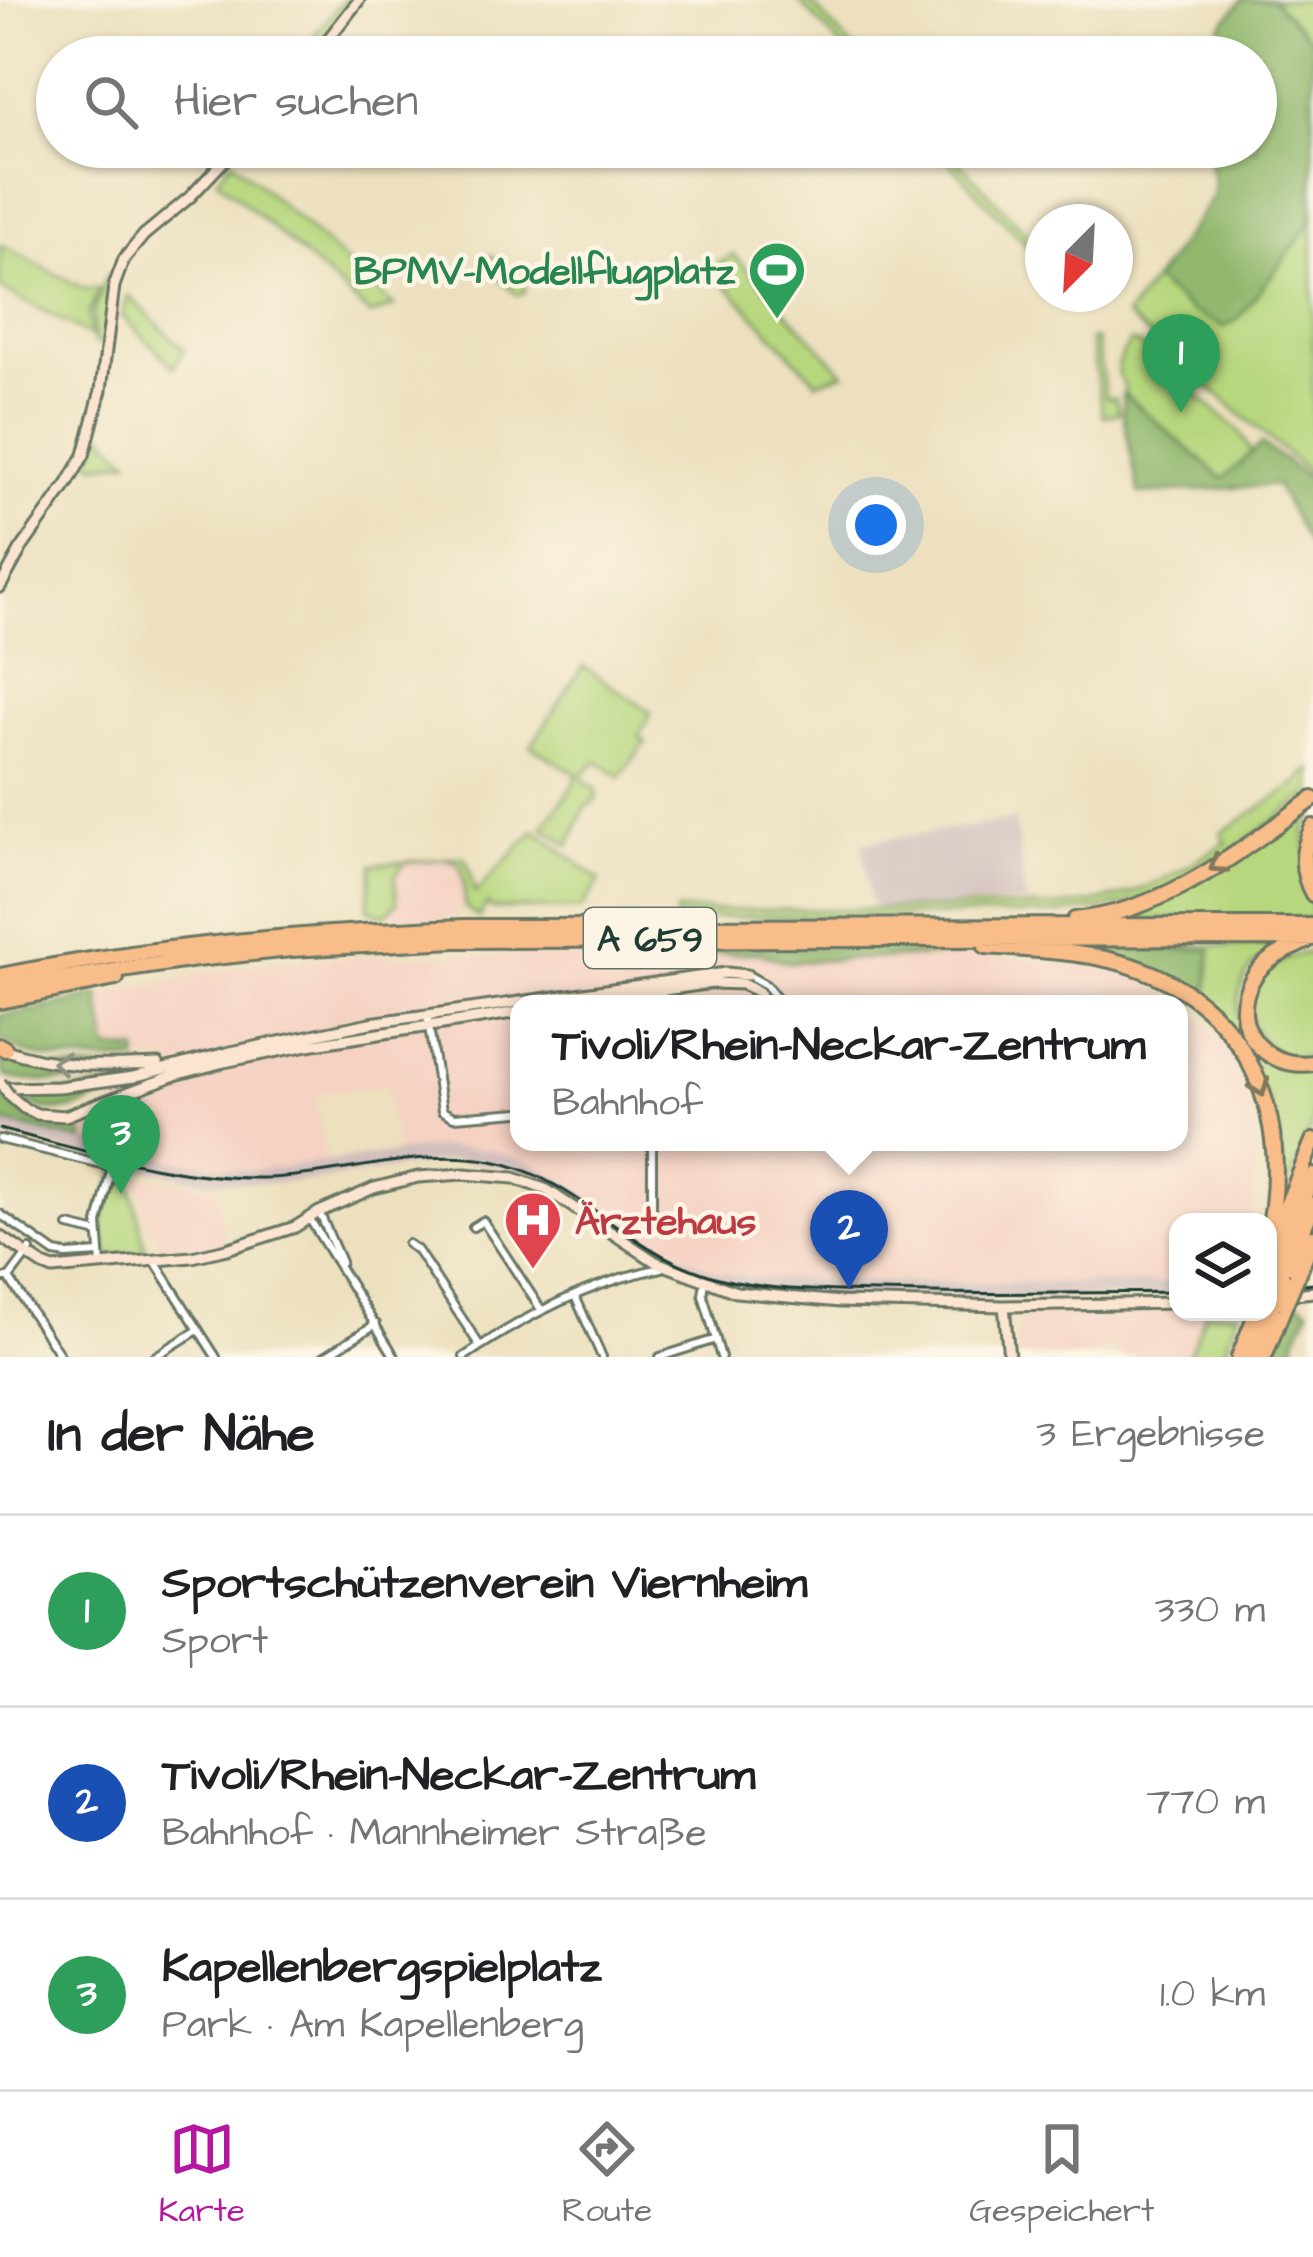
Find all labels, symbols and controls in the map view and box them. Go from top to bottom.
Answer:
search box [36,36,1277,168]
icon: search [78,69,144,135]
text: Hier suchen [174,71,418,133]
north arrow [1025,204,1133,312]
sports icon: BPMV-Modellflugplatz [746,239,808,321]
place label: BPMV-Modellflugplatz [354,246,736,301]
pin: 1 [1142,314,1220,413]
your location [846,495,906,555]
one-way arrow [1208,851,1230,873]
road number: A 659 [584,908,716,968]
popup [510,995,1188,1151]
text: Tivoli/Rhein-Neckar-Zentrum [552,1015,1146,1077]
one-way arrow [50,1051,70,1077]
text: Bahnhof [552,1077,703,1131]
one-way arrow [1246,1077,1271,1098]
pin: 3 [82,1095,160,1194]
hospital icon: Ärztehaus [502,1189,564,1271]
pin: 2 [810,1190,888,1289]
place label: Ärztehaus [575,1196,756,1250]
map controls [1169,1213,1277,1321]
button: layers [1169,1213,1277,1321]
text: In der Nähe [48,1400,315,1471]
text: 3 Ergebnisse [1036,1408,1265,1462]
text: Sportschützenverein Viernheim [162,1553,807,1615]
text: 1 [85,1584,90,1638]
text: 330 m [1155,1584,1265,1638]
text: Sport [162,1615,268,1669]
text: Tivoli/Rhein-Neckar-Zentrum [162,1745,755,1807]
text: 2 [76,1776,98,1830]
text: 770 m [1146,1776,1265,1830]
text: Bahnhof · Mannheimer Straße [162,1807,707,1861]
text: Kapellenbergspielplatz [162,1937,602,1999]
text: 3 [77,1968,97,2022]
text: 1.0 km [1160,1968,1265,2022]
text: Park · Am Kapellenberg [162,1999,584,2053]
tab: Karte [159,2116,245,2234]
tab: Route [562,2116,652,2234]
tab: Gespeichert [969,2116,1154,2234]

